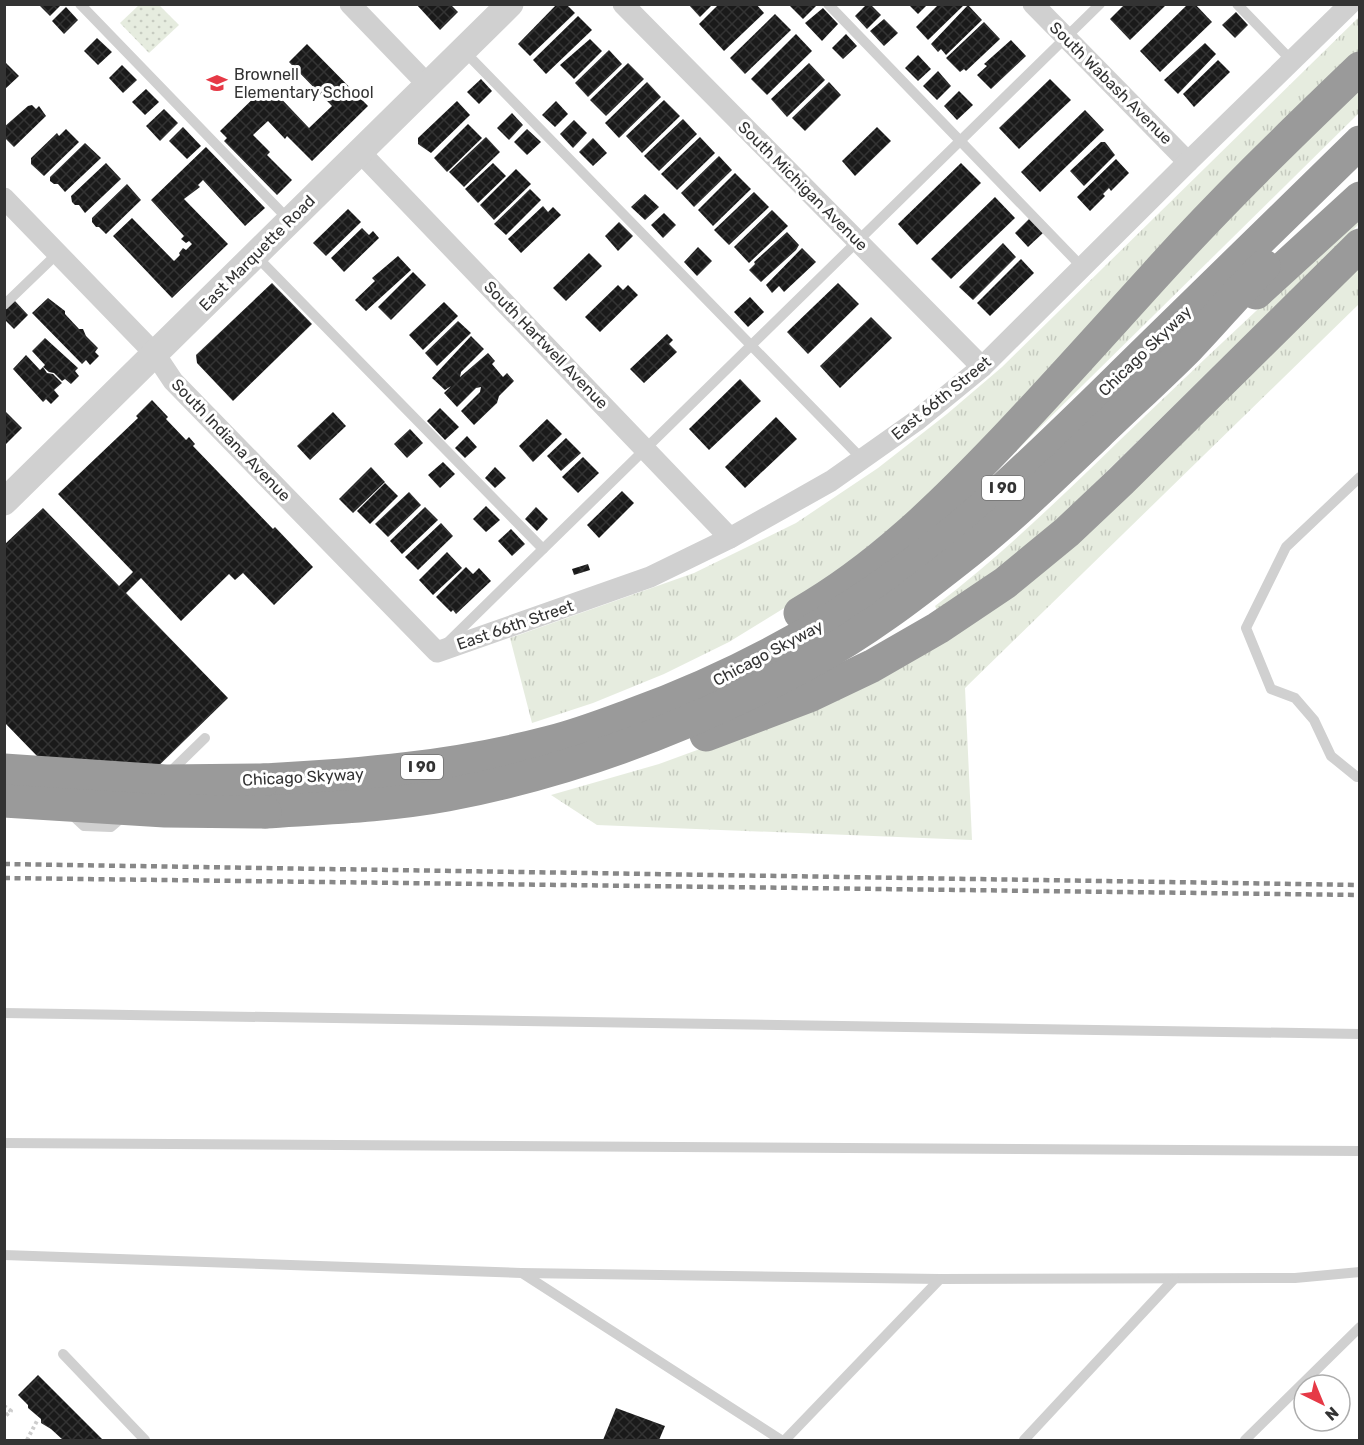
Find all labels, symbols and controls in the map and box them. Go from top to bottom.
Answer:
street label: South Wabash Avenue [1046,18,1176,148]
place label: Brownell Elementary School [234,65,374,102]
school or university icon: Brownell Elementary School [205,71,229,95]
street label: South Michigan Avenue [734,117,872,255]
street label: East Marquette Road [195,191,319,315]
street label: South Hartwell Avenue [480,277,612,413]
street label: Chicago Skyway [1095,302,1195,400]
street label: East 66th Street [887,352,995,444]
street label: South Indiana Avenue [168,375,294,505]
road number: I 90 [982,476,1024,500]
street label: East 66th Street [454,596,576,654]
street label: Chicago Skyway [710,616,826,690]
road number: I 90 [401,755,443,779]
street label: Chicago Skyway [242,764,364,790]
north arrow [1292,1373,1352,1433]
text: N [1321,1403,1343,1424]

